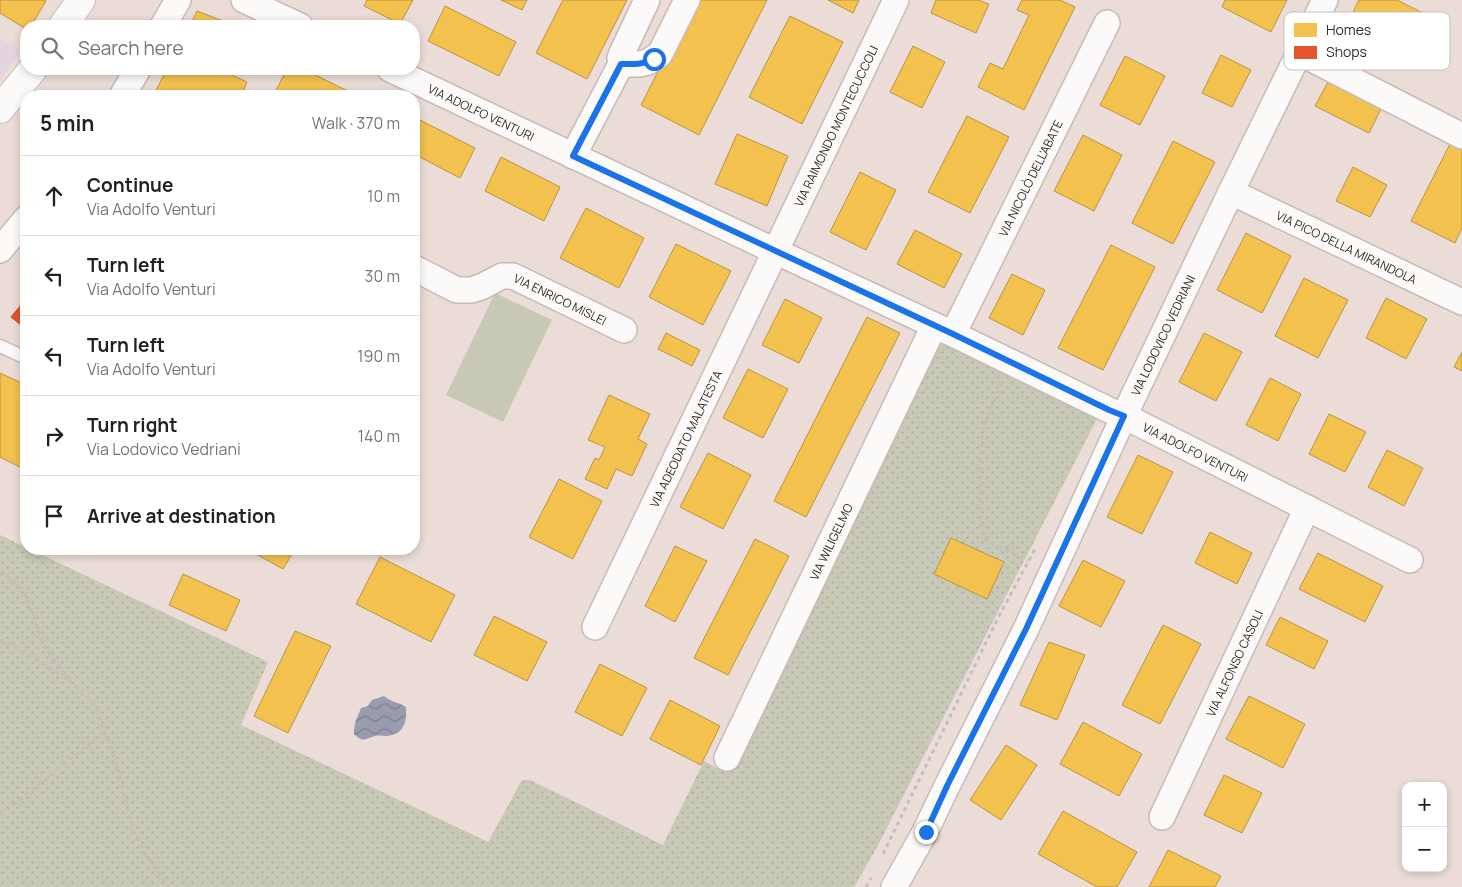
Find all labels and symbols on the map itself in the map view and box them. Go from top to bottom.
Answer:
legend [1284,12,1450,70]
text: Homes [1326,20,1371,39]
street label: VIA RAIMONDO MONTECUCCOLI [790,42,882,209]
text: Shops [1326,42,1367,61]
route start [643,48,666,71]
street label: VIA ADOLFO VENTURI [425,80,537,145]
street label: VIA NICOLÒ DELL'ABATE [994,117,1066,239]
street label: VIA PICO DELLA MIRANDOLA [1273,206,1420,288]
street label: VIA ENRICO MISLEI [511,269,610,329]
street label: VIA LODOVICO VEDRIANI [1127,272,1199,398]
street label: VIA ADEODATO MALATESTA [645,367,726,510]
street label: VIA ADOLFO VENTURI [1140,418,1251,486]
street label: VIA WILIGELMO [805,500,857,583]
street label: VIA ALFONSO CASOLI [1202,607,1267,719]
route end [915,821,938,844]

